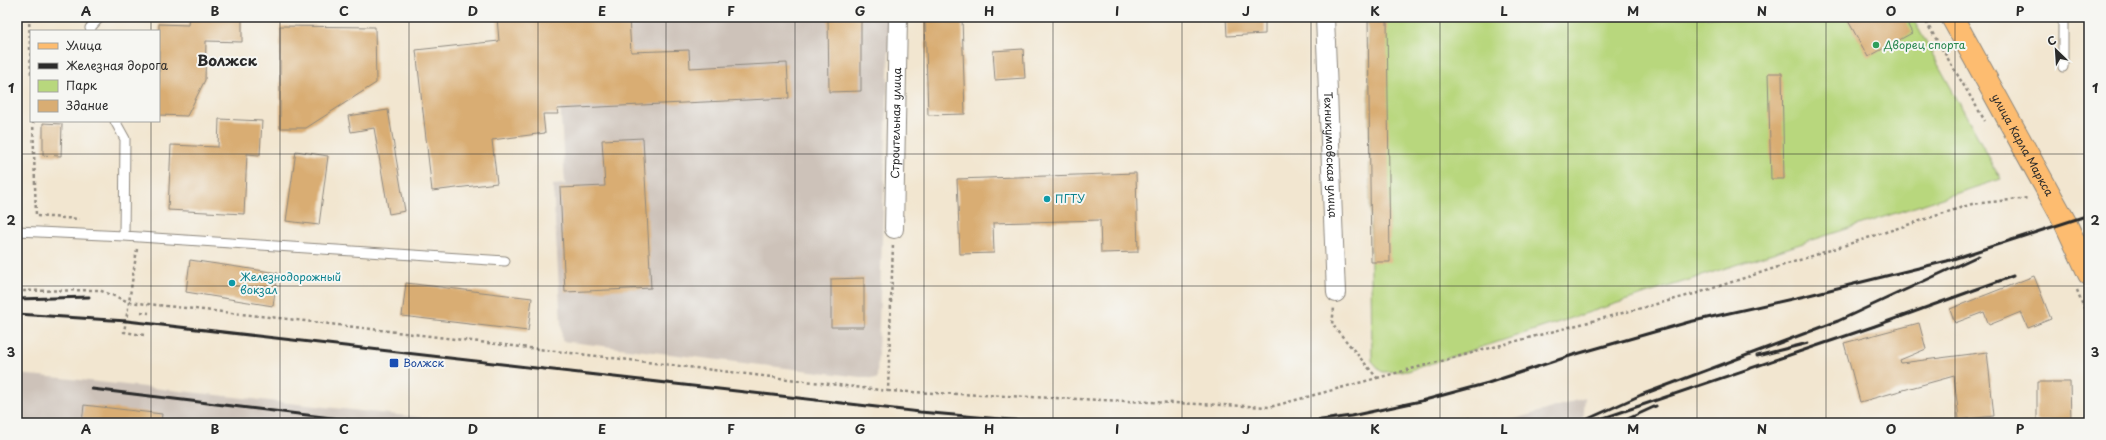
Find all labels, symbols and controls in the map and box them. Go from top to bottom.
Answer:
text: A [81,1,91,20]
text: B [211,1,220,20]
text: C [339,1,349,20]
text: D [468,1,478,20]
text: E [598,1,606,20]
text: F [727,1,735,20]
text: G [855,1,865,20]
text: H [984,1,994,20]
text: I [1115,1,1119,20]
text: J [1242,1,1250,20]
text: K [1370,1,1380,20]
text: L [1500,1,1508,20]
text: M [1627,1,1639,20]
text: N [1757,1,1767,20]
text: O [1886,1,1896,20]
text: P [2016,1,2025,20]
legend [30,30,160,122]
north arrow [2036,30,2076,70]
text: С [2044,31,2059,50]
text: Улица [66,36,102,54]
place label: Дворец спорта [1883,36,1966,53]
marker: Дворец спорта [1871,40,1881,50]
district label: Волжск [197,48,257,71]
text: Железная дорога [66,56,169,74]
street label: Строительная улица [886,67,905,179]
text: Парк [66,76,98,94]
text: 1 [8,78,14,97]
text: 1 [2092,78,2098,97]
street label: улица Карла Маркса [1988,90,2058,199]
street label: Техникумовская улица [1320,91,1342,218]
text: Здание [66,96,108,114]
place label: ПГТУ [1055,190,1085,207]
marker: ПГТУ [1042,194,1052,204]
text: 2 [6,210,16,229]
text: 2 [2090,210,2100,229]
place label: Железнодорожный вокзал [240,268,341,298]
marker: Железнодорожный вокзал [227,278,237,288]
text: 3 [7,342,16,361]
text: 3 [2091,342,2100,361]
place label: Волжск [403,354,444,371]
marker: Волжск [388,357,400,369]
text: A [81,419,91,438]
text: B [211,419,220,438]
text: C [339,419,349,438]
text: D [468,419,478,438]
text: E [598,419,606,438]
text: F [727,419,735,438]
text: G [855,419,865,438]
text: H [984,419,994,438]
text: I [1115,419,1119,438]
text: J [1242,419,1250,438]
text: K [1370,419,1380,438]
text: L [1500,419,1508,438]
text: M [1627,419,1639,438]
text: N [1757,419,1767,438]
text: O [1886,419,1896,438]
text: P [2016,419,2025,438]

